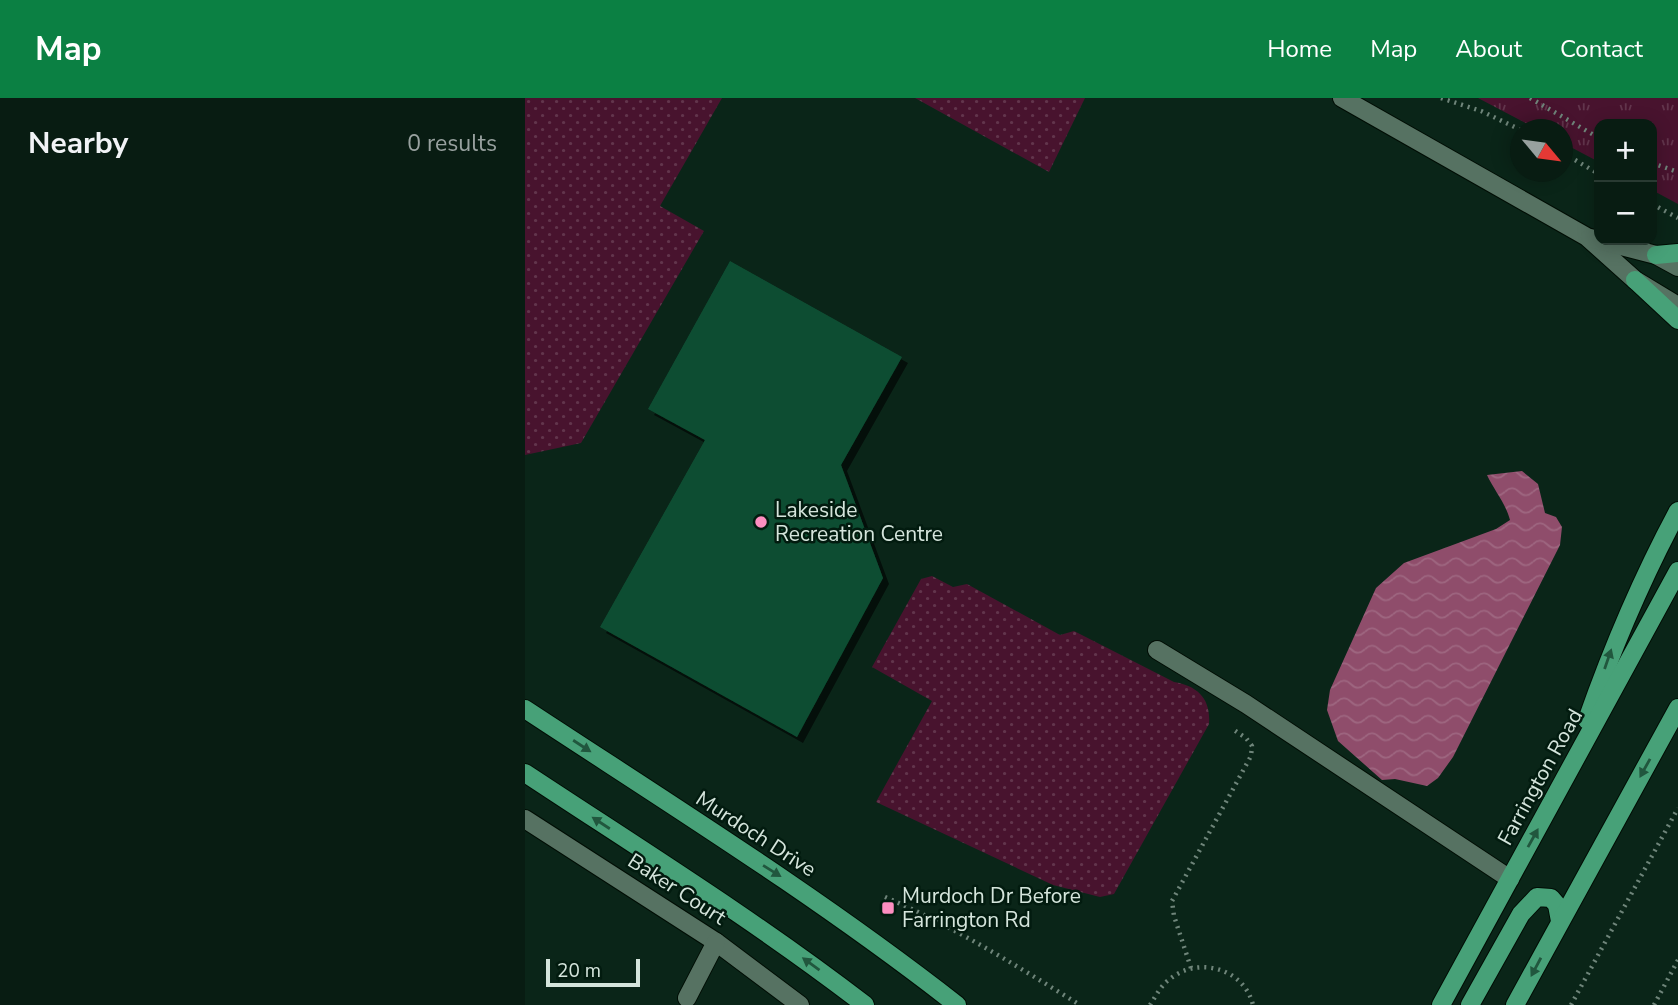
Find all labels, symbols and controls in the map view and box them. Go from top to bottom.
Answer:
text: Map [35,27,102,72]
text: Home [1267,33,1332,65]
text: Map [1370,33,1417,65]
text: About [1455,33,1522,65]
text: Contact [1560,33,1643,65]
north arrow [1510,119,1573,182]
map controls [1594,119,1657,245]
button: + [1594,119,1657,182]
text: Nearby [28,123,128,164]
text: 0 results [407,128,497,159]
button: − [1594,182,1657,245]
place label: Lakeside Recreation Centre [775,496,943,548]
marker: Lakeside Recreation Centre [753,514,769,530]
one-way arrow [1603,648,1614,669]
street label: Farrington Road [1491,704,1589,850]
one-way arrow [572,740,592,753]
one-way arrow [1639,758,1651,777]
street label: Murdoch Drive [691,785,821,883]
one-way arrow [592,817,611,830]
one-way arrow [1527,828,1538,848]
street label: Baker Court [622,847,732,932]
one-way arrow [763,865,782,878]
place label: Murdoch Dr Before Farrington Rd [902,882,1081,934]
marker: Murdoch Dr Before Farrington Rd [880,900,896,916]
scale bar [546,956,641,988]
one-way arrow [801,957,820,971]
one-way arrow [1530,957,1541,977]
text: 20 m [557,958,601,984]

